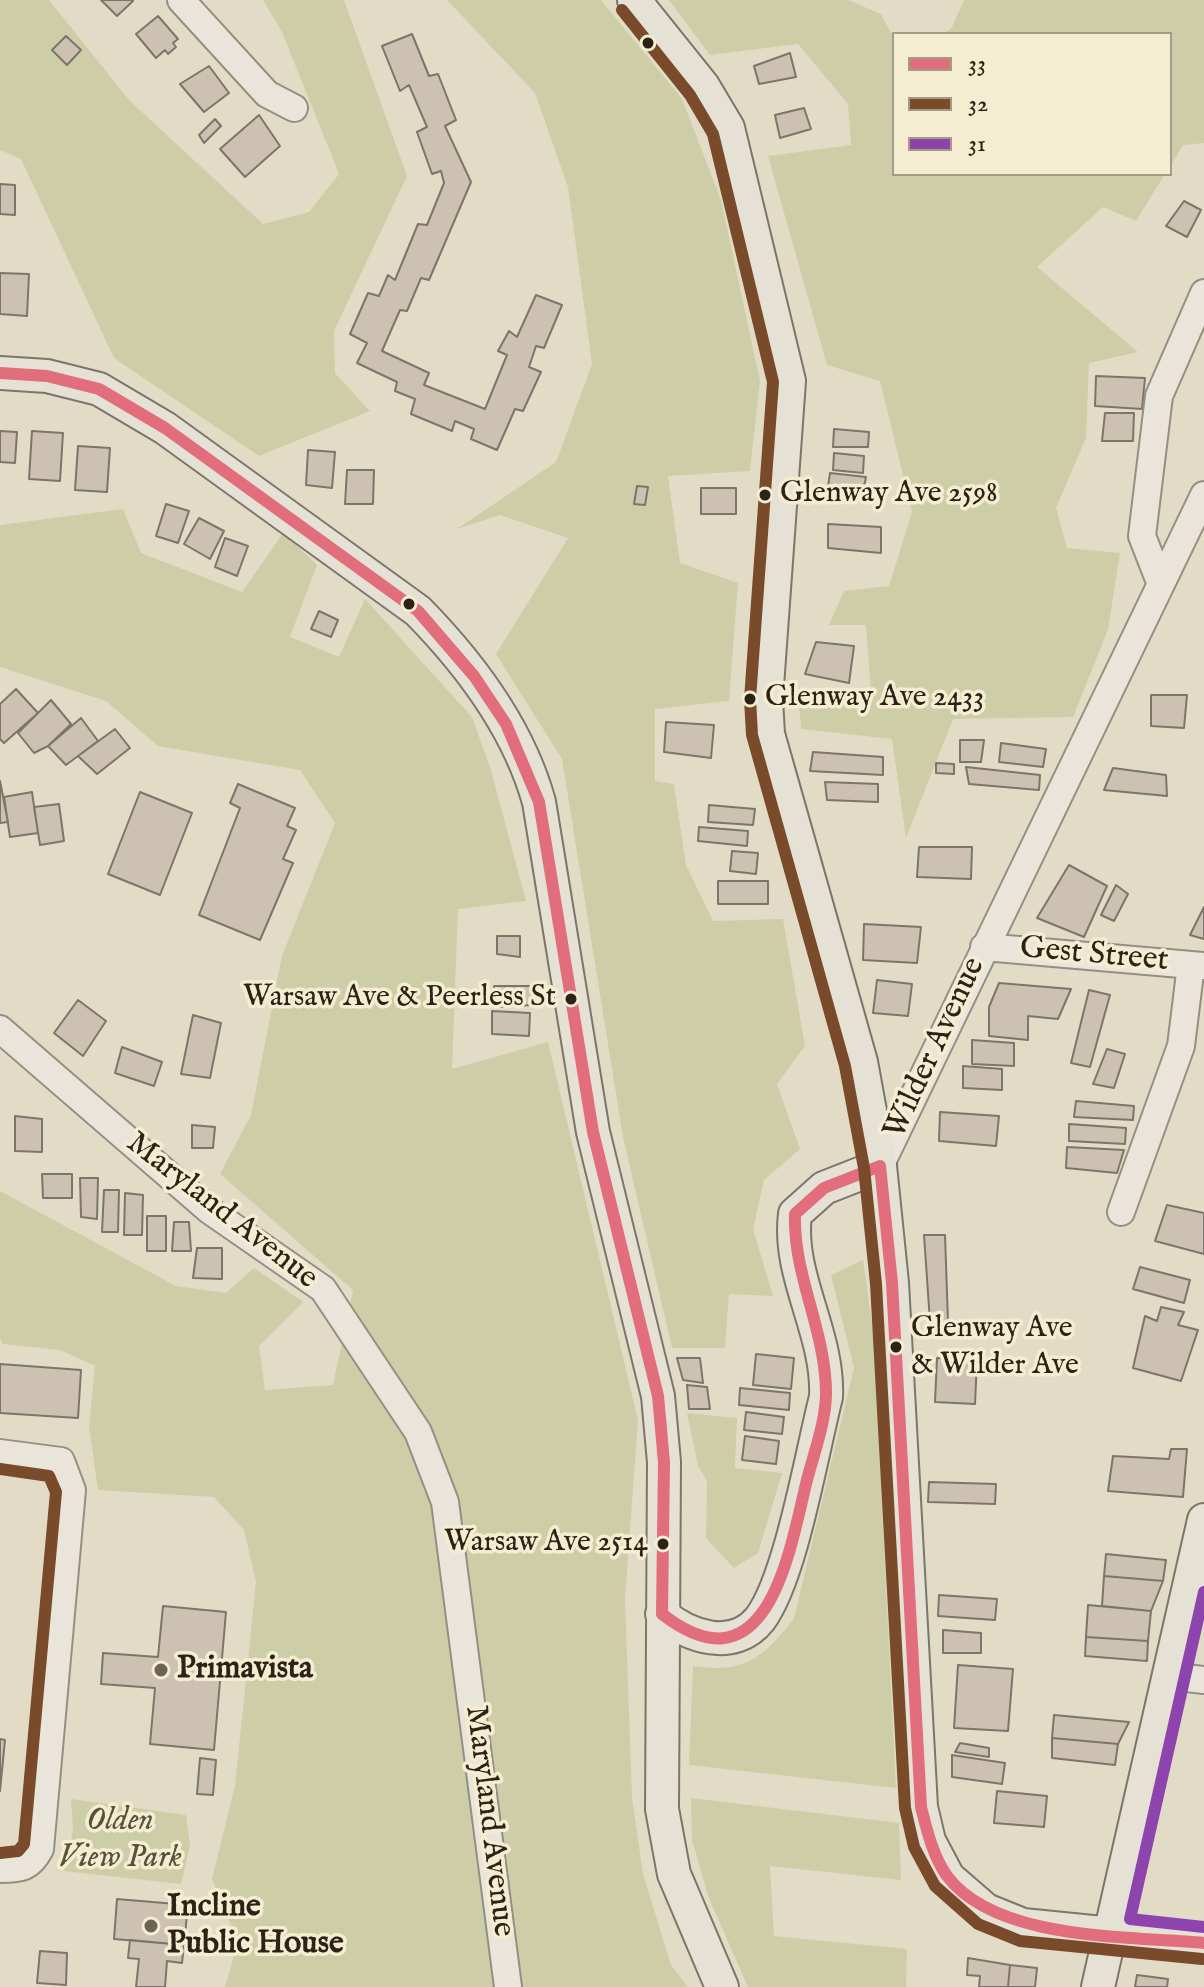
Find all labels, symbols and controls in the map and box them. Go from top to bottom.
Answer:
legend [892,32,1172,176]
unlabelled marker [640,35,656,51]
text: 33 [968,49,986,80]
text: 32 [968,89,988,120]
text: 31 [968,129,986,160]
place label: Glenway Ave 2598 [780,477,998,513]
marker: Glenway Ave 2598 [757,487,773,503]
unlabelled marker [401,596,417,612]
place label: Glenway Ave 2433 [765,681,984,717]
marker: Glenway Ave 2433 [742,691,758,707]
street label: Gest Street [1018,930,1170,982]
street label: Wilder Avenue [877,952,995,1146]
place label: Warsaw Ave & Peerless St [243,981,556,1017]
marker: Warsaw Ave & Peerless St [563,991,579,1007]
street label: Maryland Avenue [118,1125,324,1299]
place label: Glenway Ave & Wilder Ave [911,1312,1079,1382]
marker: Glenway Ave & Wilder Ave [888,1339,904,1355]
place label: Warsaw Ave 2514 [444,1526,648,1562]
marker: Warsaw Ave 2514 [655,1536,671,1552]
place label: Primavista [177,1651,313,1689]
marker: Primavista [152,1661,170,1679]
street label: Maryland Avenue [455,1703,521,1939]
park label: Olden View Park [58,1803,182,1878]
place label: Incline Public House [167,1889,344,1964]
marker: Incline Public House [142,1917,160,1935]

